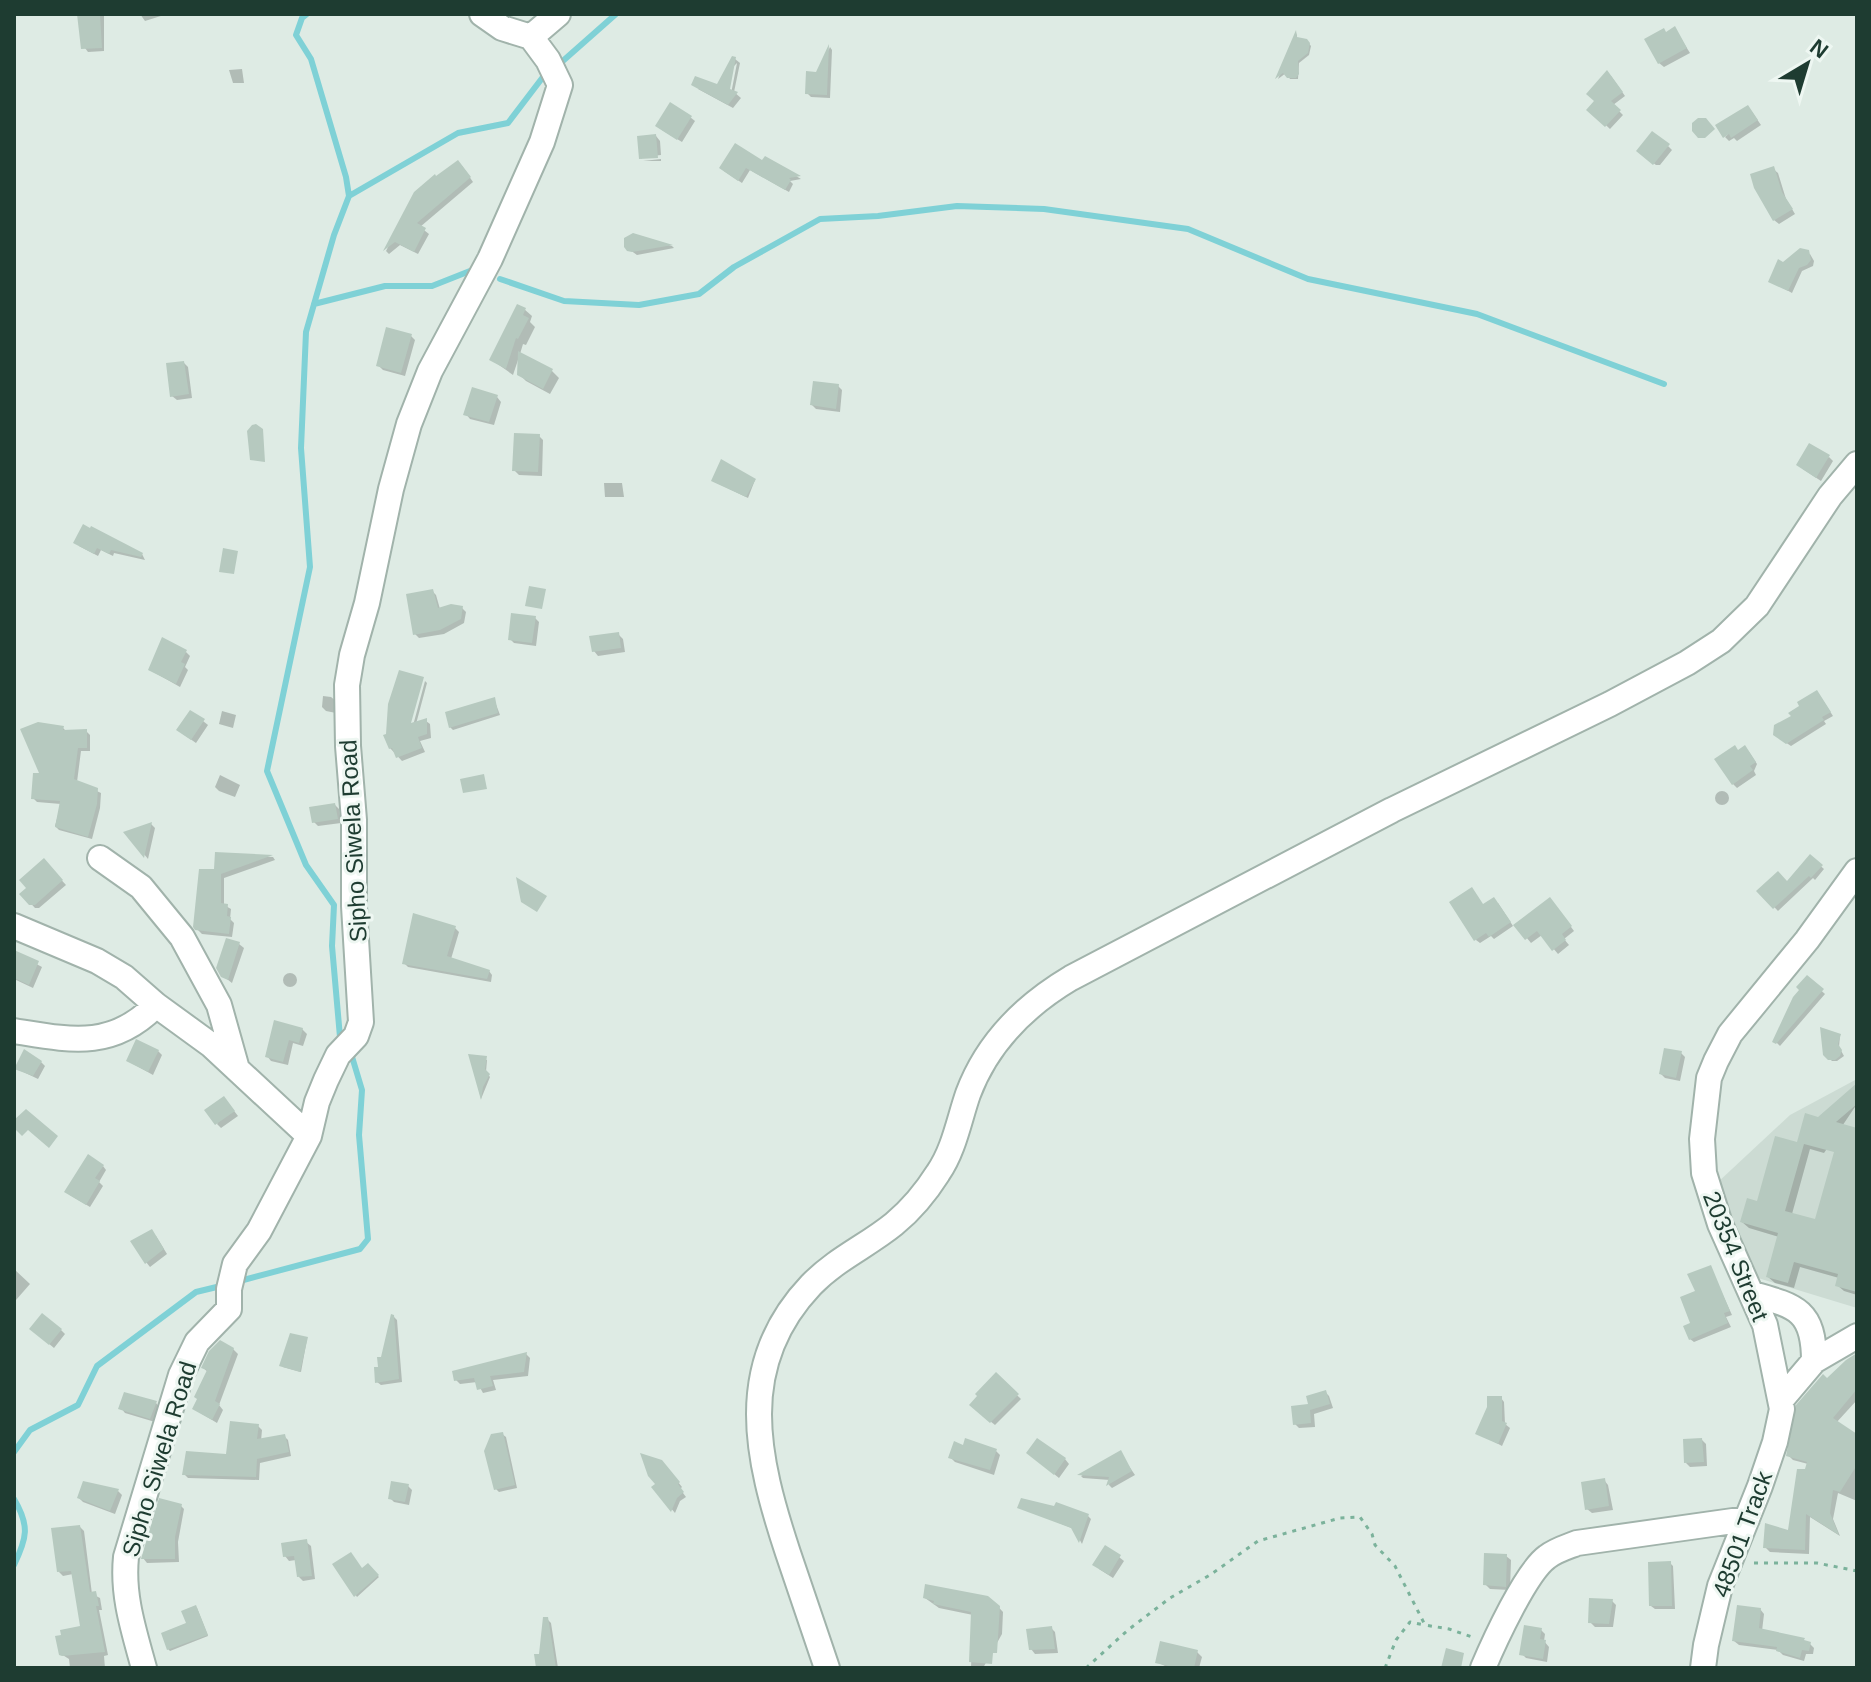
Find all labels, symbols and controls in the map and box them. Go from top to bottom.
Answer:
north arrow [1767,24,1847,104]
text: N [1805,34,1833,63]
street label: Sipho Siwela Road [334,739,372,943]
street label: 20354 Street [1698,1187,1774,1325]
street label: Sipho Siwela Road [116,1358,202,1560]
street label: 48501 Track [1707,1466,1778,1601]

